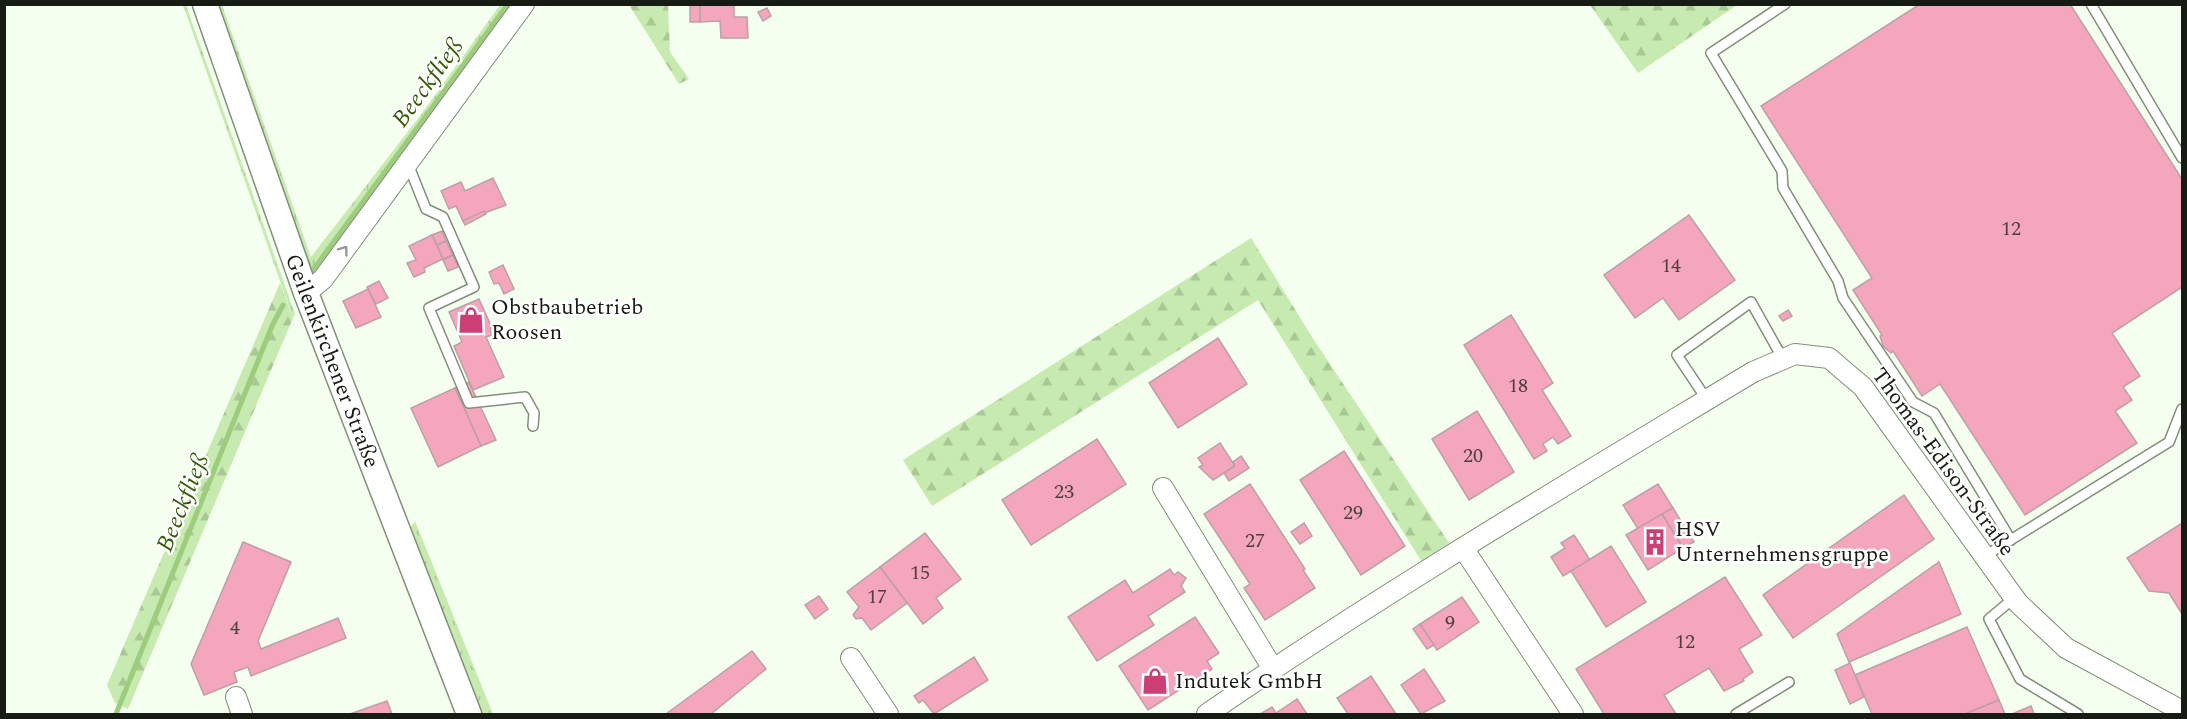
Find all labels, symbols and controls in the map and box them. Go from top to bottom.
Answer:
water label: Beeckfließ [383,31,473,135]
house number: 12 [2001,214,2021,244]
one-way arrow [337,246,348,257]
street label: Geilenkirchener Straße [276,249,388,473]
house number: 14 [1661,251,1681,281]
place label: Obstbaubetrieb Roosen [491,291,643,349]
shop icon: Obstbaubetrieb Roosen [456,305,486,335]
street label: Thomas-Edison-Straße [1863,361,2023,563]
house number: 18 [1508,371,1528,401]
house number: 20 [1463,441,1483,471]
water label: Beeckfließ [147,448,219,557]
house number: 23 [1054,477,1074,507]
house number: 29 [1343,498,1363,528]
place label: HSV Unternehmensgruppe [1675,513,1889,571]
house number: 27 [1245,526,1265,556]
building icon: HSV Unternehmensgruppe [1640,527,1670,557]
house number: 15 [910,558,930,588]
house number: 17 [867,582,887,612]
house number: 9 [1445,608,1455,638]
house number: 4 [230,613,240,643]
house number: 12 [1675,627,1695,657]
place label: Indutek GmbH [1175,665,1323,698]
shop icon: Indutek GmbH [1140,666,1170,696]

